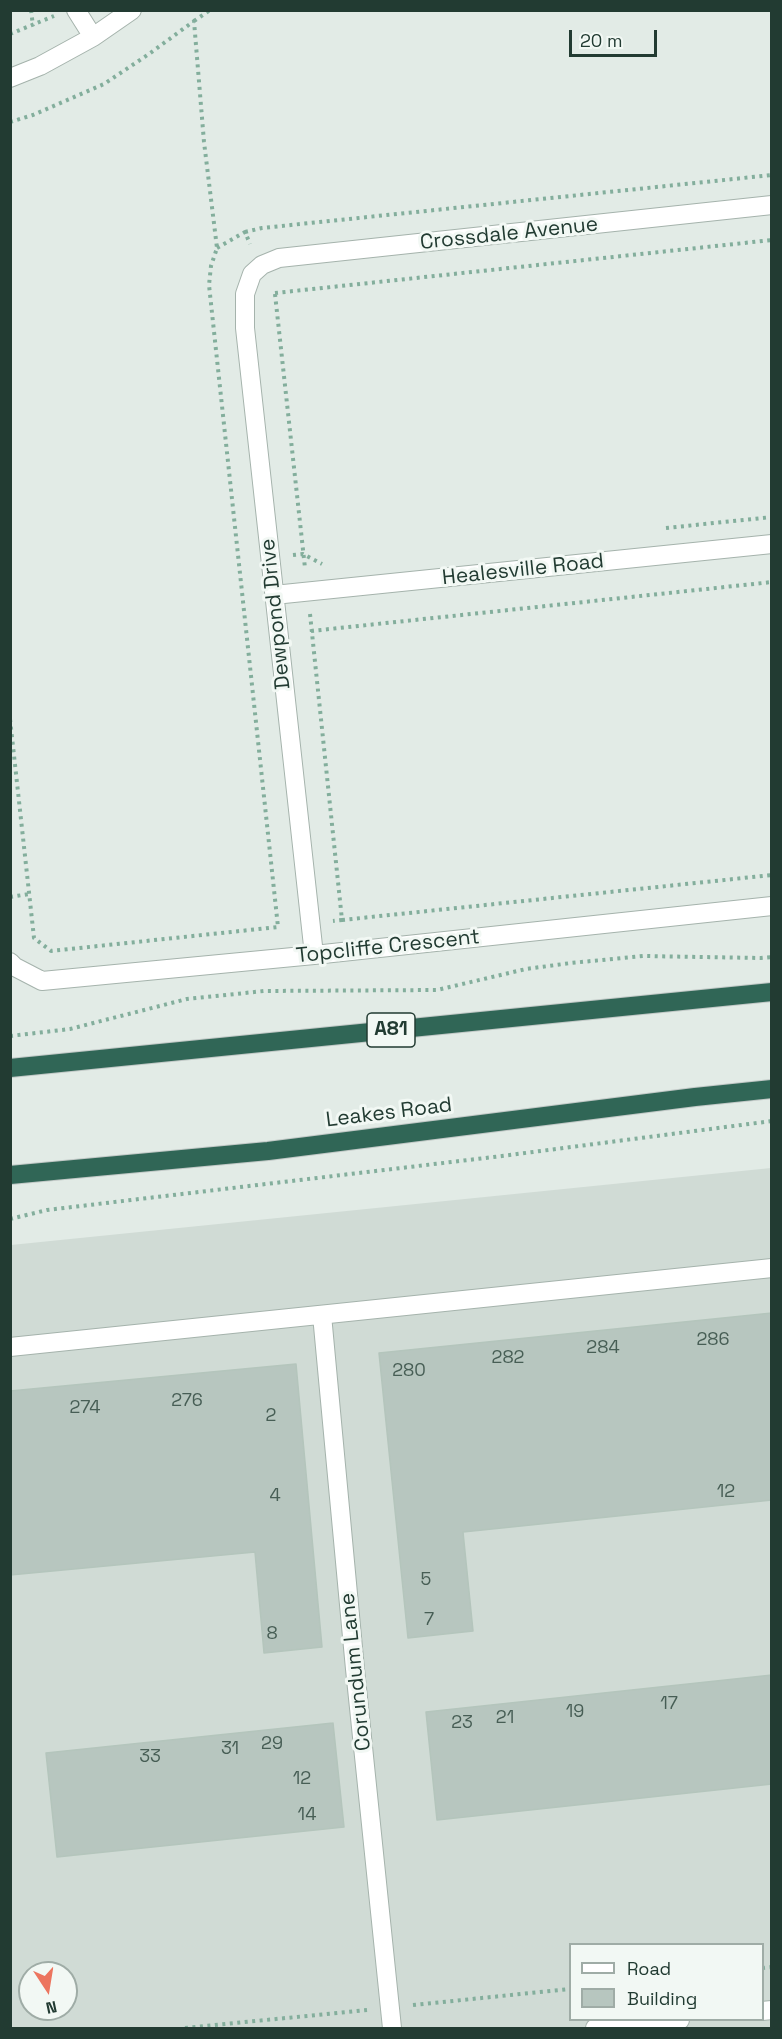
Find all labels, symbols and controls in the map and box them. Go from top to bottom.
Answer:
scale bar [572,18,660,56]
text: 20 m [580,29,623,52]
street label: Crossdale Avenue [419,212,599,256]
street label: Dewpond Drive [256,537,296,691]
street label: Healesville Road [441,549,605,591]
street label: Topcliffe Crescent [295,925,481,969]
road number: A81 [367,1013,415,1047]
street label: Leakes Road [324,1093,454,1133]
house number: 286 [696,1329,730,1351]
house number: 284 [586,1337,620,1359]
house number: 282 [492,1347,524,1369]
house number: 280 [392,1360,426,1382]
house number: 276 [171,1390,203,1412]
house number: 274 [69,1397,101,1419]
house number: 2 [266,1405,276,1427]
house number: 12 [717,1481,735,1503]
house number: 4 [269,1485,281,1507]
house number: 5 [421,1569,431,1591]
street label: Corundum Lane [335,1592,377,1752]
house number: 7 [424,1609,434,1631]
house number: 8 [266,1623,278,1645]
house number: 17 [660,1693,678,1715]
house number: 19 [566,1701,584,1723]
house number: 21 [496,1707,514,1729]
house number: 23 [451,1712,473,1734]
house number: 29 [261,1733,283,1755]
house number: 31 [221,1738,239,1760]
house number: 33 [139,1746,161,1768]
house number: 12 [293,1768,311,1790]
house number: 14 [298,1804,316,1826]
legend [569,1943,764,2021]
text: Road [627,1957,671,1980]
north arrow [18,1961,78,2021]
text: Building [627,1987,697,2010]
text: N [44,1996,59,2019]

